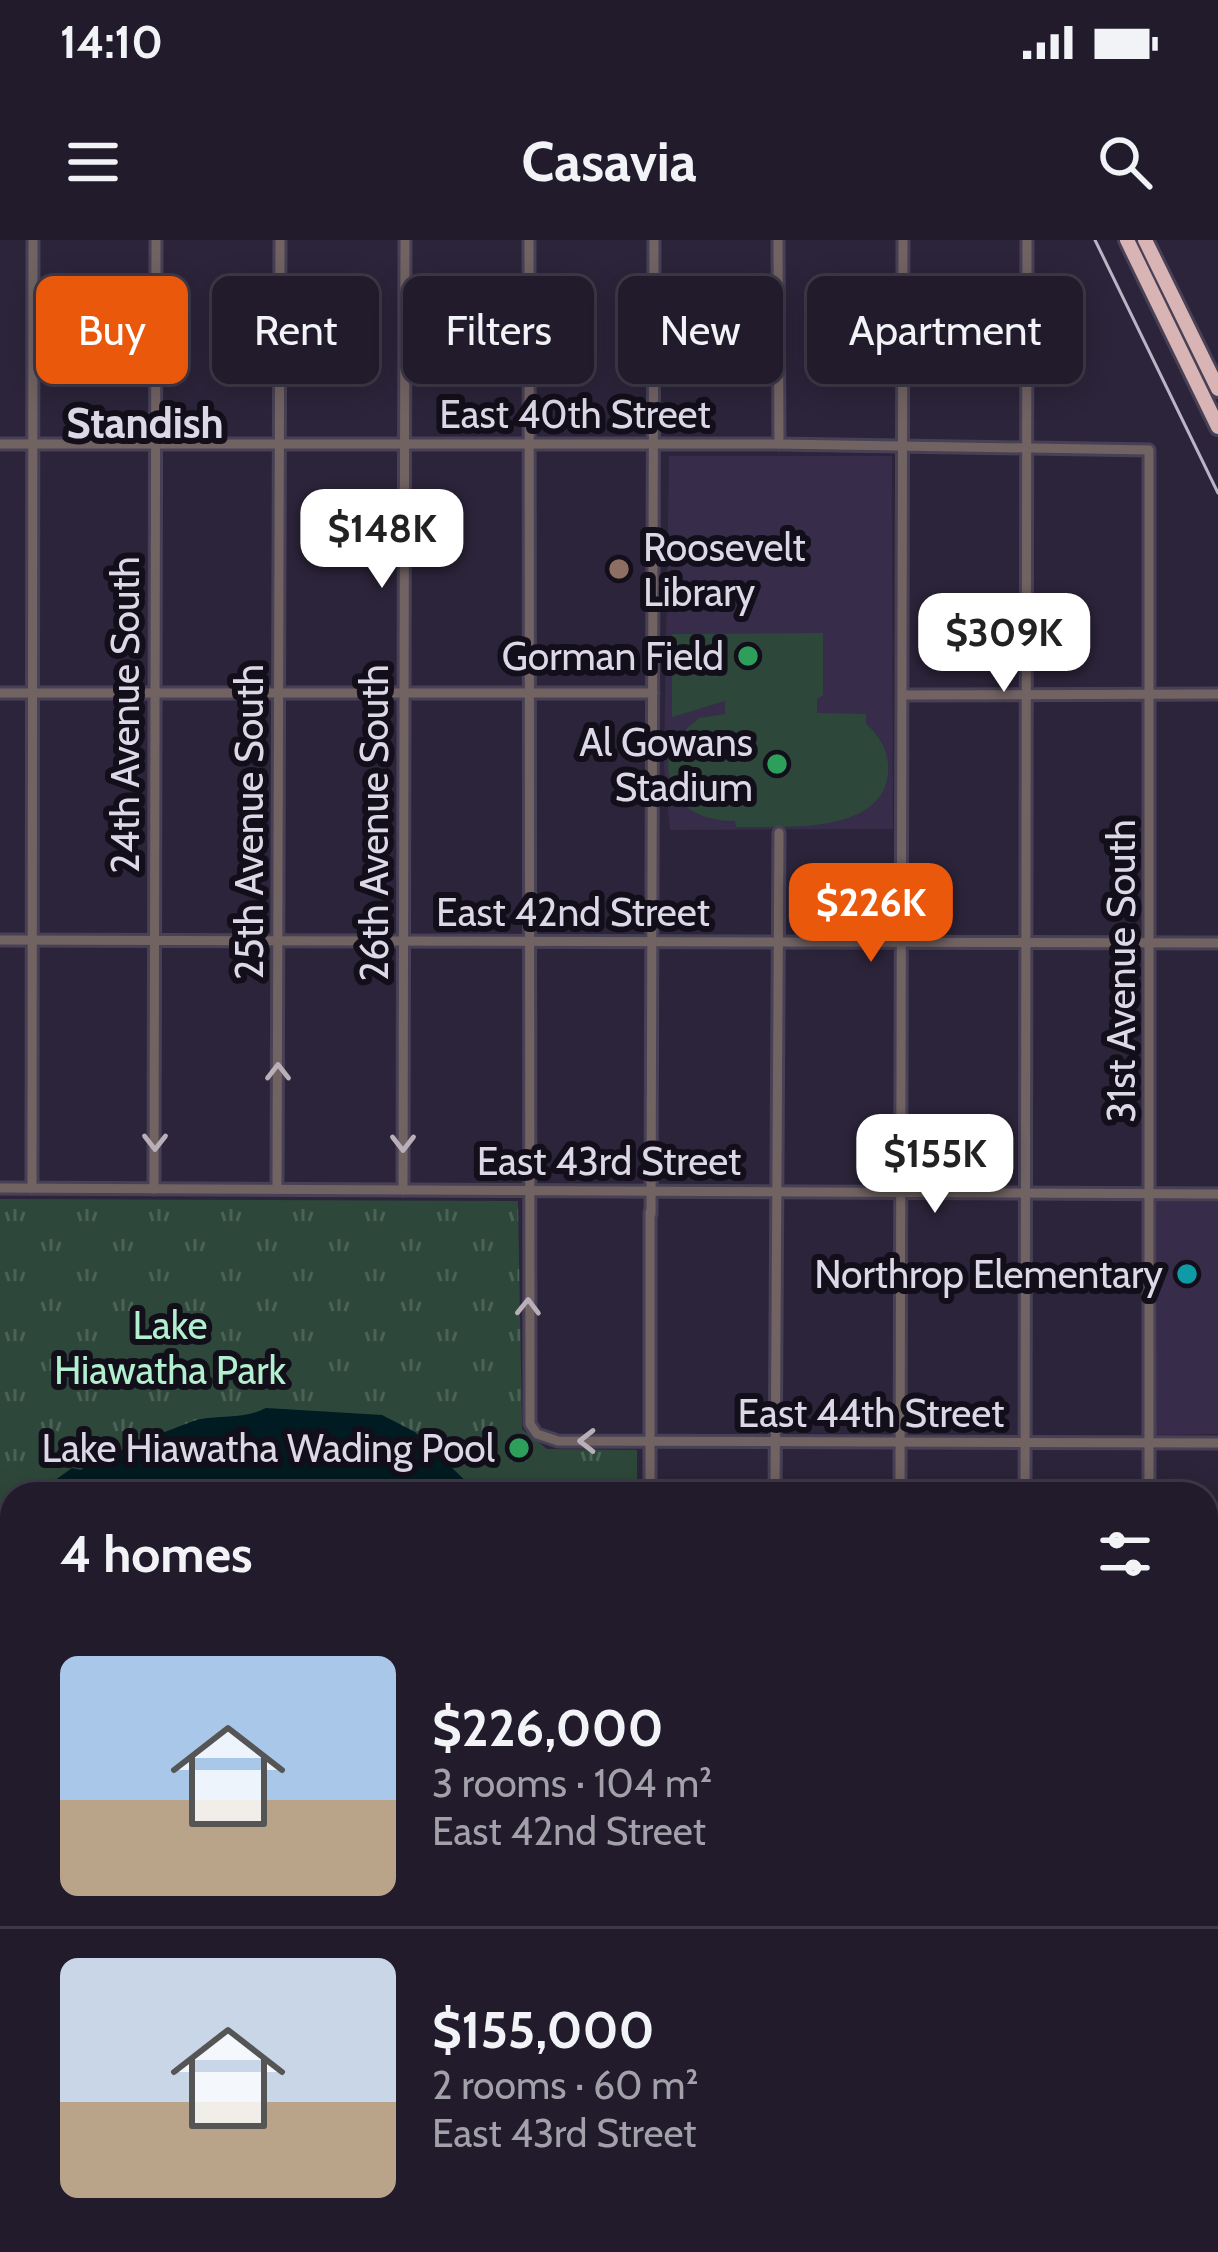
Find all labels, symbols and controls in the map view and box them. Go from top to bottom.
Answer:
text: 14:10 [60,15,163,69]
icon: menu [60,129,126,195]
text: Casavia [521,129,697,195]
icon: search [1092,129,1158,195]
chip: Buy [36,276,188,384]
chip: Rent [212,276,379,384]
chip: Filters [403,276,594,384]
chip: New [618,276,783,384]
chip: Apartment [807,276,1083,384]
street label: East 40th Street [439,390,711,438]
district label: Standish [66,397,224,449]
pin: $148K [298,489,466,591]
text: $148K [327,504,437,552]
place label: Roosevelt Library [643,523,806,616]
street label: 24th Avenue South [101,556,149,874]
marker: Roosevelt Library [606,556,632,582]
pin: $309K [920,593,1088,695]
text: $309K [945,608,1063,656]
place label: Gorman Field [502,632,724,680]
marker: Gorman Field [735,643,761,669]
street label: 25th Avenue South [225,664,273,980]
street label: 26th Avenue South [350,664,398,982]
place label: Al Gowans Stadium [579,718,753,811]
marker: Al Gowans Stadium [764,751,790,777]
street label: 31st Avenue South [1097,819,1145,1123]
pin: $226K [787,863,955,965]
text: $226K [816,878,926,926]
street label: East 42nd Street [436,888,710,936]
one-way arrow [265,1062,291,1080]
pin: $155K [851,1114,1019,1216]
text: $155K [883,1129,987,1177]
one-way arrow [142,1134,168,1152]
one-way arrow [390,1135,416,1153]
street label: East 43rd Street [477,1137,741,1185]
place label: Northrop Elementary [814,1250,1163,1298]
marker: Northrop Elementary [1174,1261,1200,1287]
one-way arrow [515,1297,541,1316]
park label: Lake Hiawatha Park [54,1301,287,1394]
street label: East 44th Street [738,1389,1004,1437]
place label: Lake Hiawatha Wading Pool [42,1424,495,1472]
one-way arrow [577,1428,595,1454]
marker: Lake Hiawatha Wading Pool [506,1435,532,1461]
icon: filters [1092,1521,1158,1587]
text: 4 homes [60,1523,252,1585]
text: $226,000 [432,1697,664,1759]
icon: home [156,1704,300,1848]
text: 3 rooms · 104 m² [432,1759,712,1807]
text: East 42nd Street [432,1807,706,1855]
text: $155,000 [432,1999,655,2061]
icon: home [156,2006,300,2150]
text: 2 rooms · 60 m² [432,2061,698,2109]
text: East 43rd Street [432,2109,697,2157]

